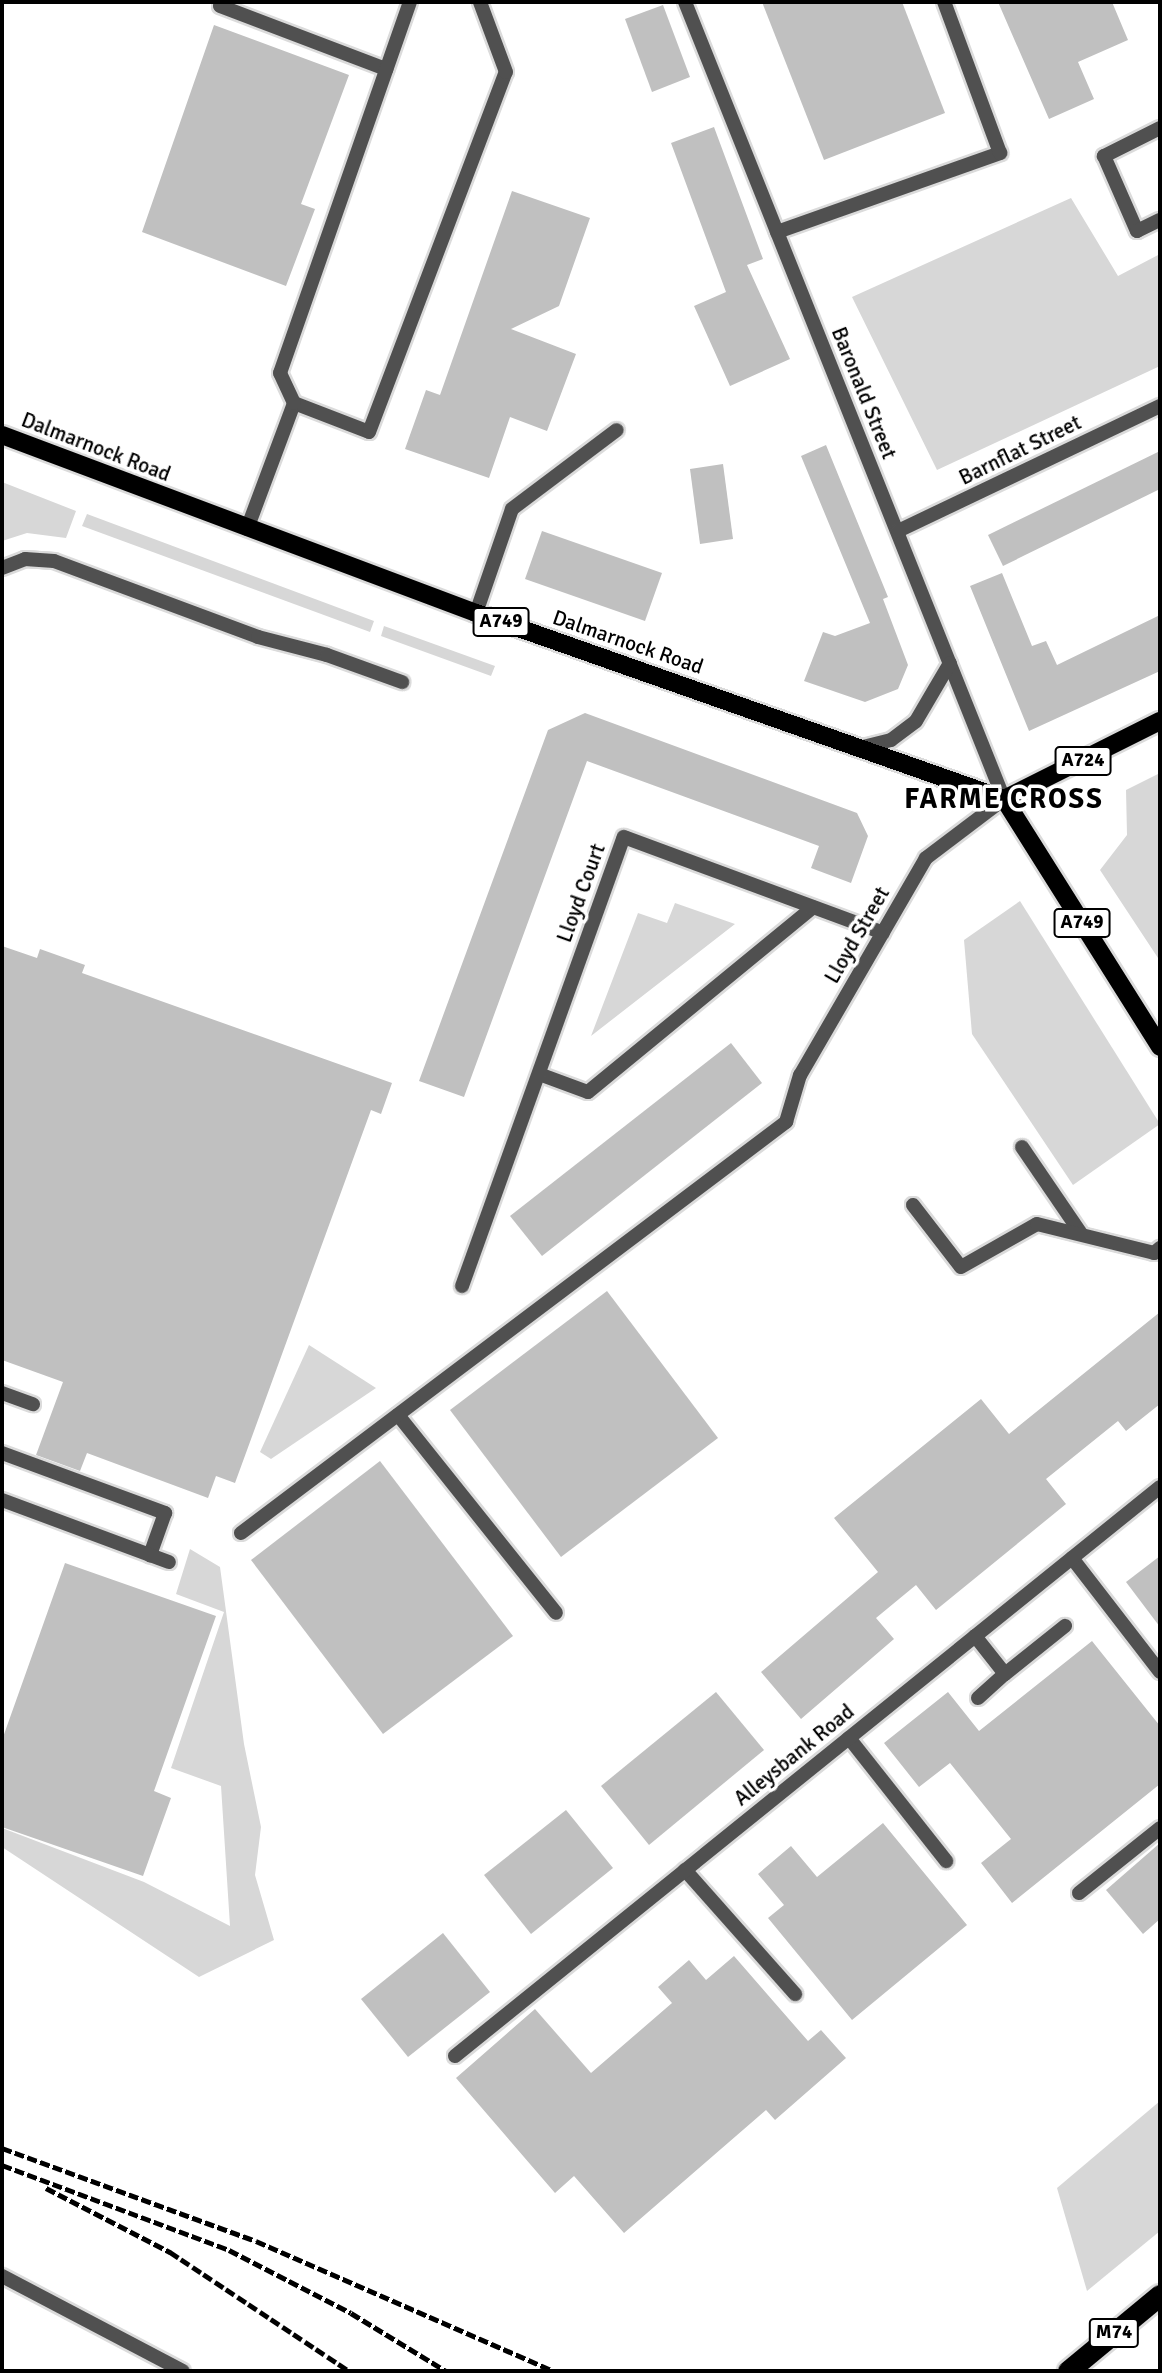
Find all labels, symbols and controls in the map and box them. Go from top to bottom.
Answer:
street label: Baronald Street [826,323,902,463]
street label: Dalmarnock Road [18,407,174,487]
street label: Barnflat Street [955,410,1085,490]
street label: Dalmarnock Road [549,604,707,680]
road number: A749 [471,607,531,638]
road number: A724 [1053,746,1113,776]
district label: FARME CROSS [906,782,1102,816]
street label: Lloyd Court [552,840,610,946]
street label: Lloyd Street [819,882,895,988]
road number: A749 [1052,908,1112,939]
street label: Alleysbank Road [729,1699,859,1811]
road number: M74 [1088,2318,1140,2348]

